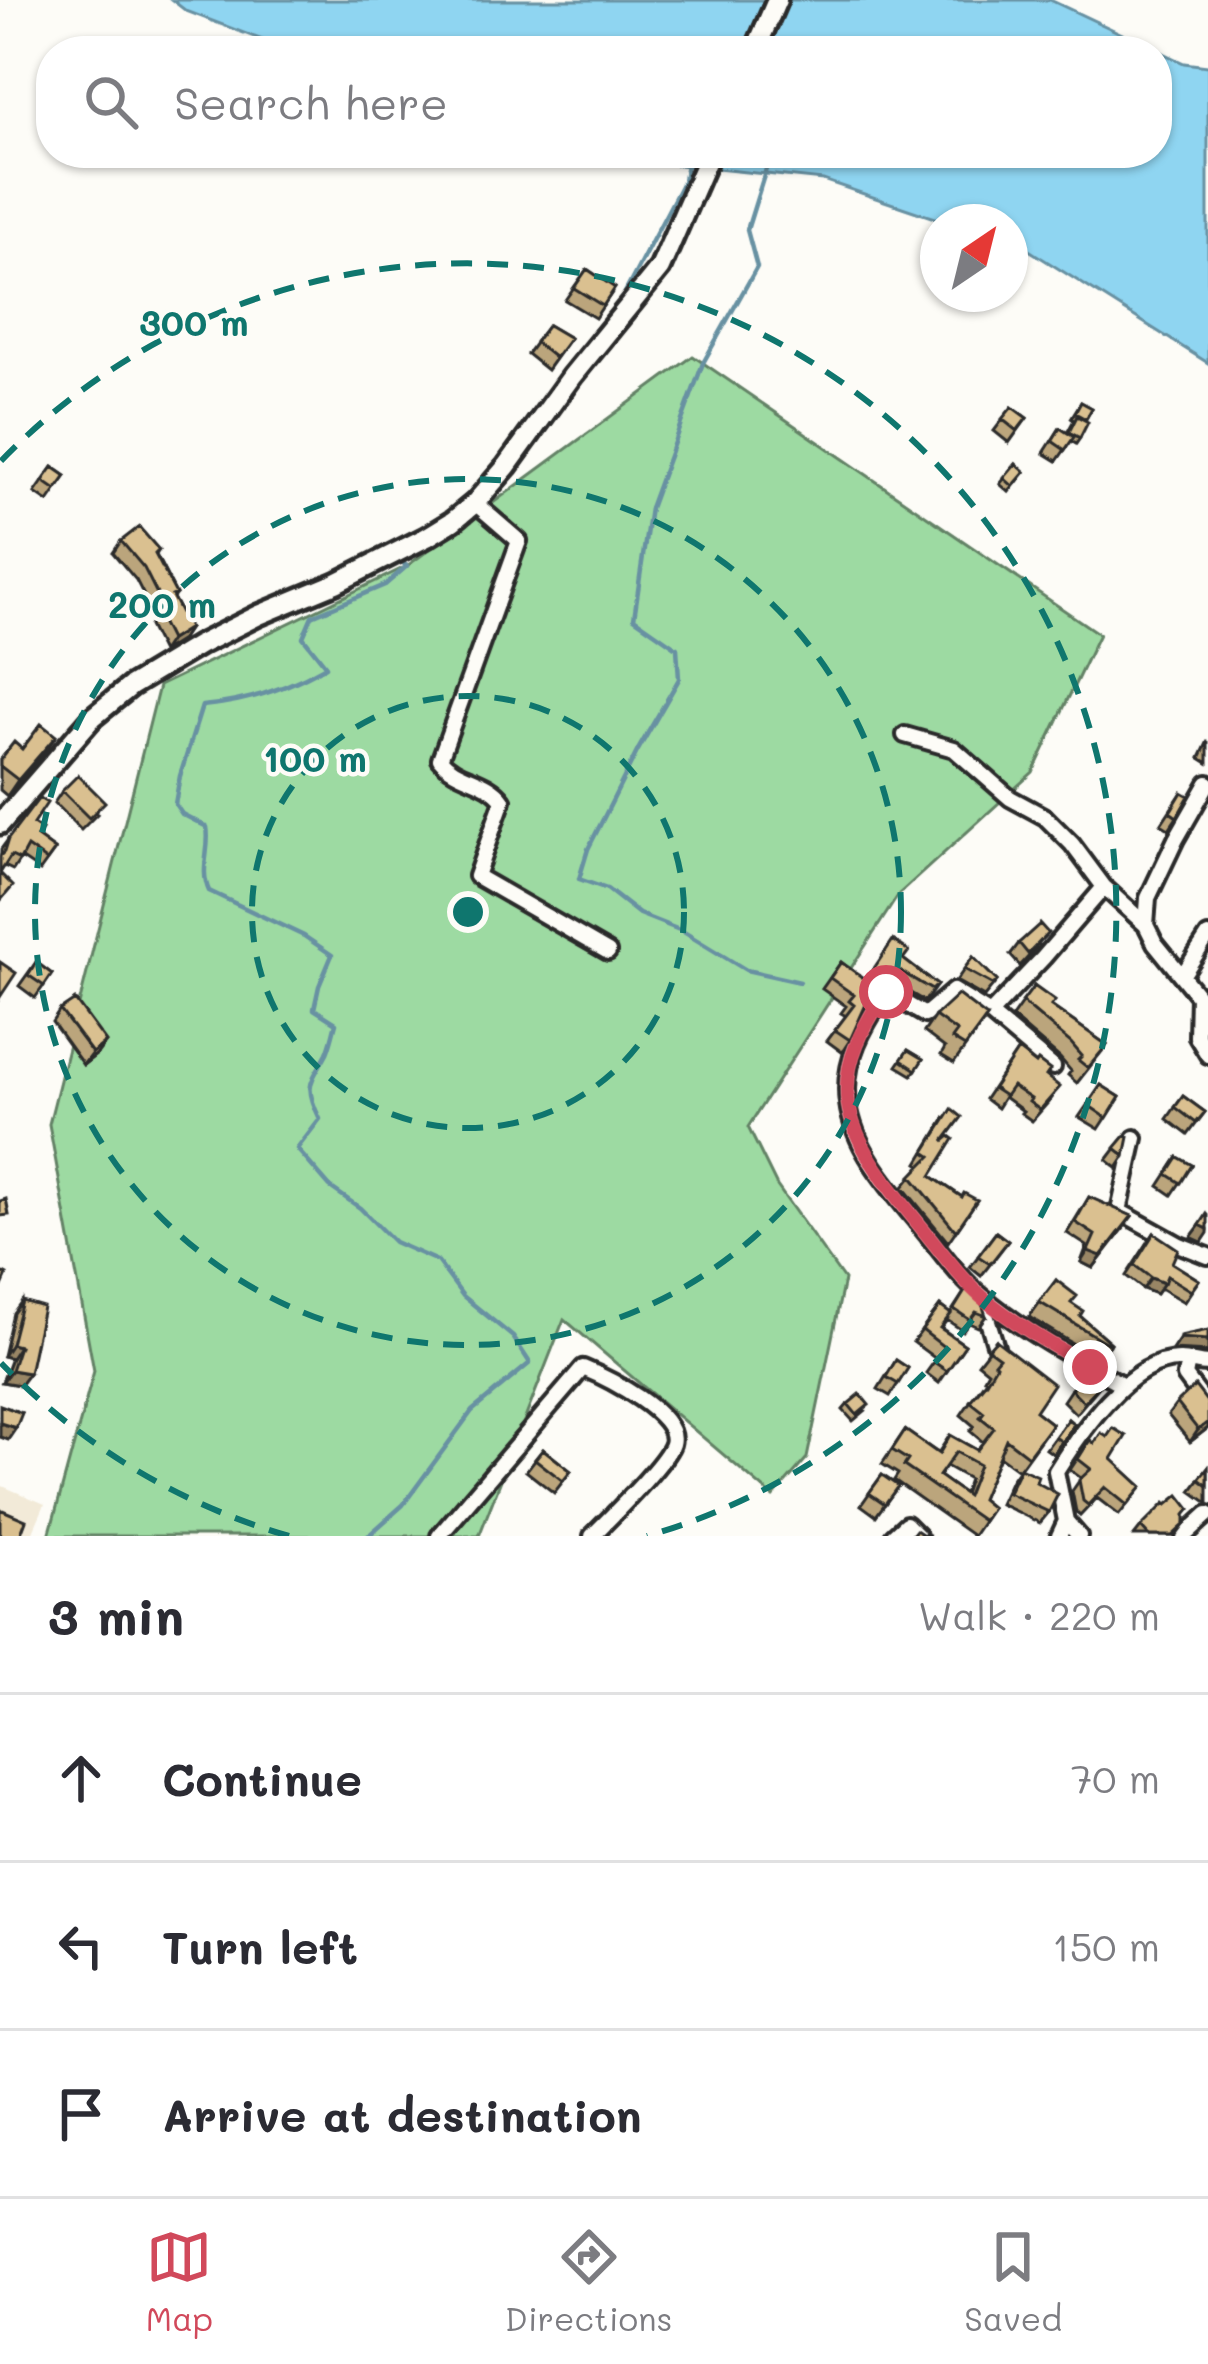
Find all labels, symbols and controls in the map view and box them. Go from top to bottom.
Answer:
search box [36,36,1172,168]
icon: search [78,69,144,135]
text: Search here [174,73,448,131]
north arrow [920,204,1028,312]
text: 300 m [139,298,249,345]
text: 200 m [108,580,216,627]
text: 100 m [263,734,367,781]
centre of rings [447,891,489,933]
route start [859,965,913,1019]
route end [1063,1340,1117,1394]
text: 3 min [48,1581,184,1648]
text: Walk · 220 m [918,1589,1160,1640]
icon: ahead [48,1745,114,1811]
text: Continue [162,1749,362,1807]
text: 70 m [1071,1752,1160,1803]
icon: left [48,1913,114,1979]
text: Turn left [162,1917,358,1975]
text: 150 m [1052,1920,1160,1971]
icon: arrive [48,2081,114,2147]
text: Arrive at destination [162,2085,642,2143]
tab: Map [146,2224,213,2339]
tab: Directions [505,2224,672,2339]
tab: Saved [964,2224,1062,2339]

